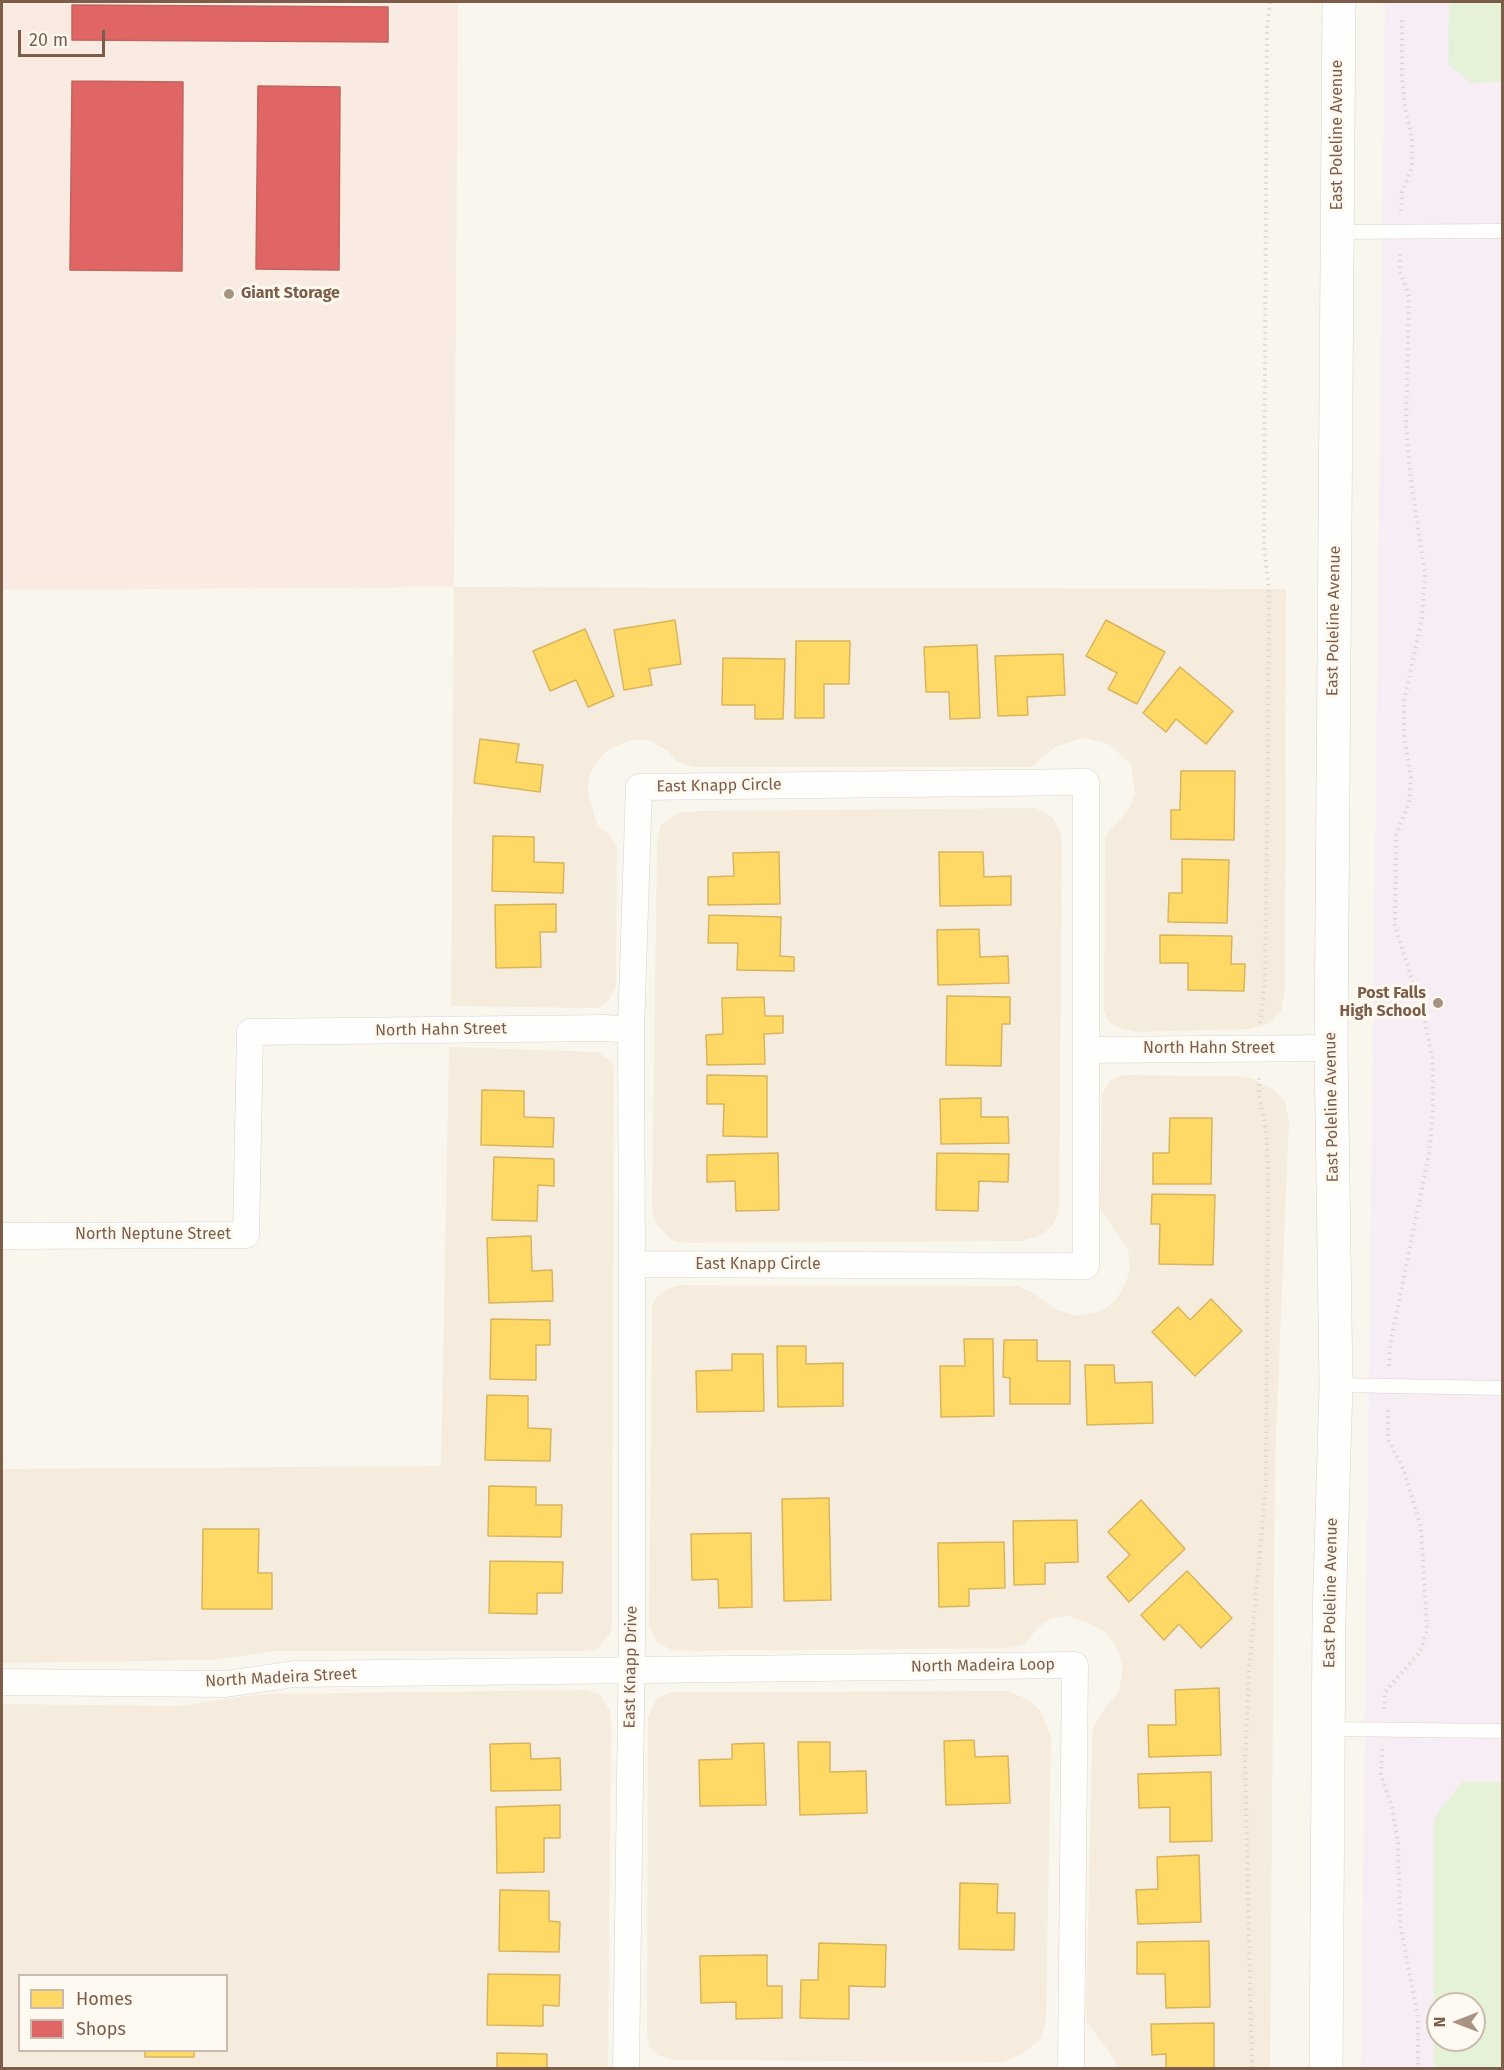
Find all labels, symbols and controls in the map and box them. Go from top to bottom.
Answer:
scale bar [21,18,108,56]
text: 20 m [29,29,68,51]
street label: East Poleline Avenue [1328,60,1348,210]
place label: Giant Storage [241,284,340,304]
marker: Giant Storage [222,287,236,301]
street label: East Poleline Avenue [1323,546,1345,696]
street label: East Knapp Circle [656,775,782,797]
place label: Post Falls High School [1340,984,1426,1022]
marker: Post Falls High School [1431,996,1445,1010]
street label: North Hahn Street [375,1019,507,1041]
street label: East Poleline Avenue [1321,1032,1343,1182]
street label: North Hahn Street [1143,1039,1275,1059]
street label: North Neptune Street [75,1225,231,1245]
street label: East Knapp Circle [695,1255,821,1275]
street label: East Poleline Avenue [1320,1518,1342,1668]
street label: East Knapp Drive [620,1606,642,1728]
street label: North Madeira Loop [911,1655,1055,1677]
street label: North Madeira Street [205,1664,357,1692]
legend [18,1974,228,2052]
text: Homes [76,1988,132,2010]
north arrow [1426,1992,1486,2052]
text: N [1430,2017,1449,2027]
text: Shops [76,2018,126,2040]

